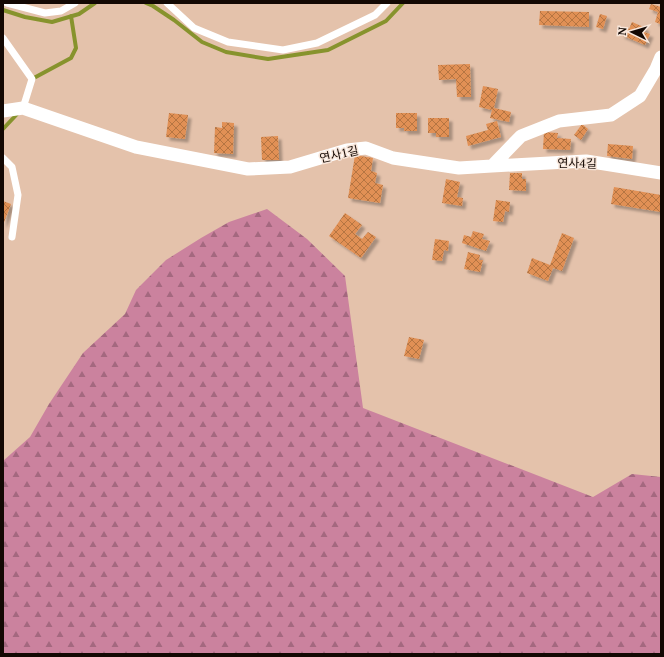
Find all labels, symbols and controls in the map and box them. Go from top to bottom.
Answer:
north arrow [612,12,652,52]
text: N [615,26,629,36]
street label: 연사1길 [318,142,360,166]
street label: 연사4길 [557,155,597,171]

